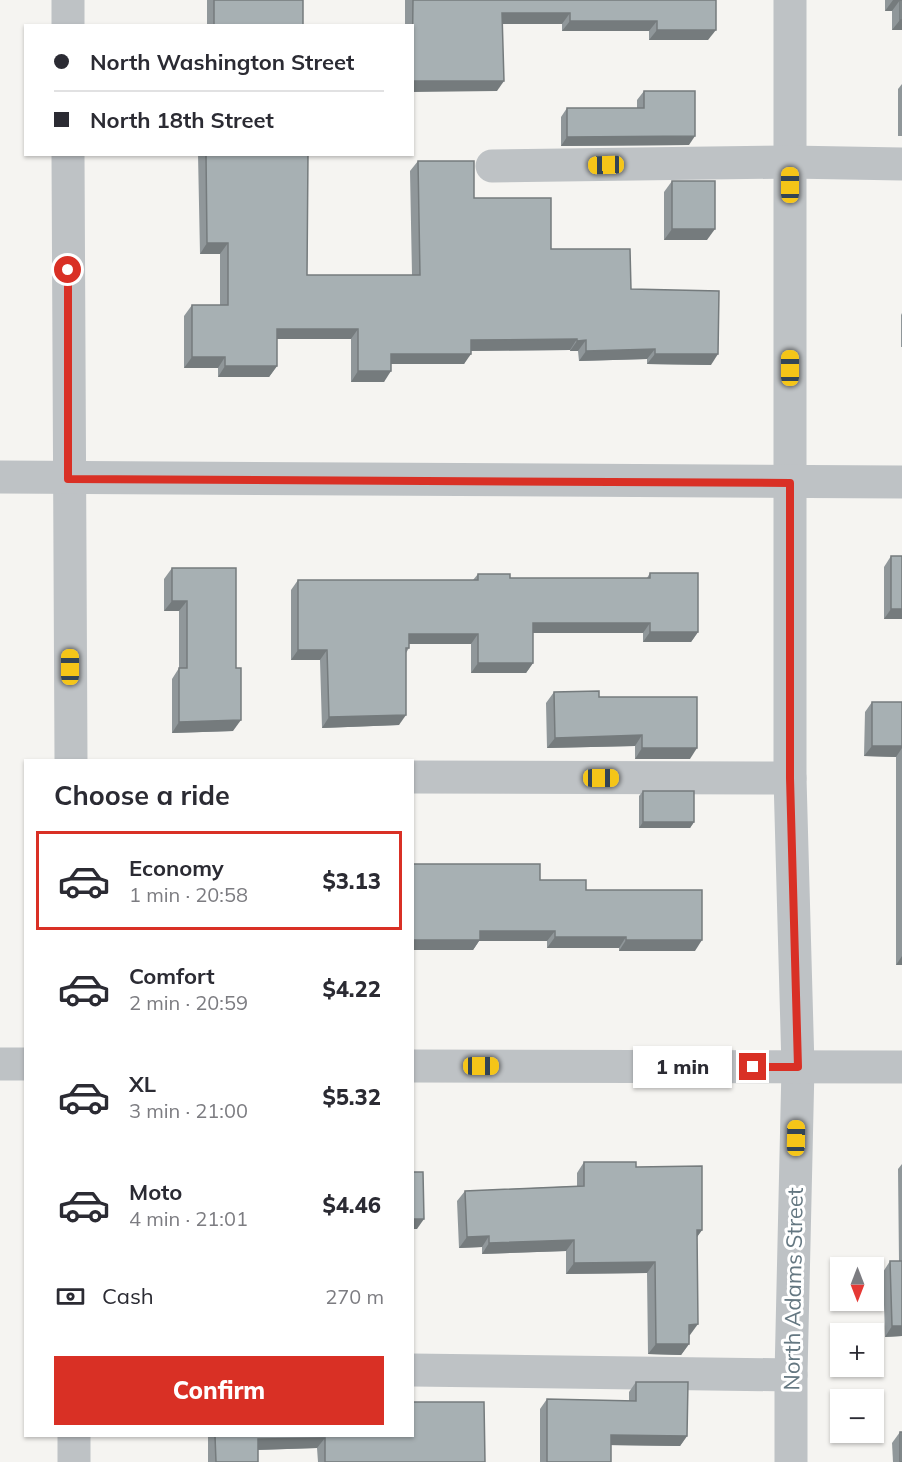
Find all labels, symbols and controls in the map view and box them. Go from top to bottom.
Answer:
text: North Washington Street [90,48,354,76]
text: North 18th Street [90,106,274,134]
car [588,156,624,174]
car [781,167,799,203]
route start [54,256,81,283]
car [781,350,799,386]
car [61,649,79,685]
car [583,769,619,787]
text: Choose a ride [54,778,230,812]
icon: car [57,854,111,908]
text: Economy [129,854,224,882]
text: $3.13 [322,867,381,895]
text: 1 min · 20:58 [129,882,248,907]
icon: car [57,962,111,1016]
text: Comfort [129,962,215,990]
text: $4.22 [322,975,381,1003]
text: 2 min · 20:59 [129,990,248,1015]
callout: 1 min [633,1046,732,1088]
route end [739,1053,766,1080]
text: 1 min [656,1054,709,1079]
car [463,1057,499,1075]
icon: car [57,1070,111,1124]
text: XL [129,1070,156,1098]
text: $5.32 [322,1083,381,1111]
text: 3 min · 21:00 [129,1098,248,1123]
car [787,1120,805,1156]
icon: car [57,1178,111,1232]
text: Moto [129,1178,182,1206]
street label: North Adams Street [777,1187,809,1391]
text: $4.46 [322,1191,381,1219]
text: 4 min · 21:01 [129,1206,248,1231]
north arrow [830,1257,884,1311]
map controls [830,1257,884,1443]
icon: cash [54,1280,87,1313]
text: Cash [102,1282,154,1310]
text: 270 m [325,1284,384,1309]
button: + [830,1323,884,1377]
button: Confirm [54,1356,384,1425]
button: − [830,1389,884,1443]

